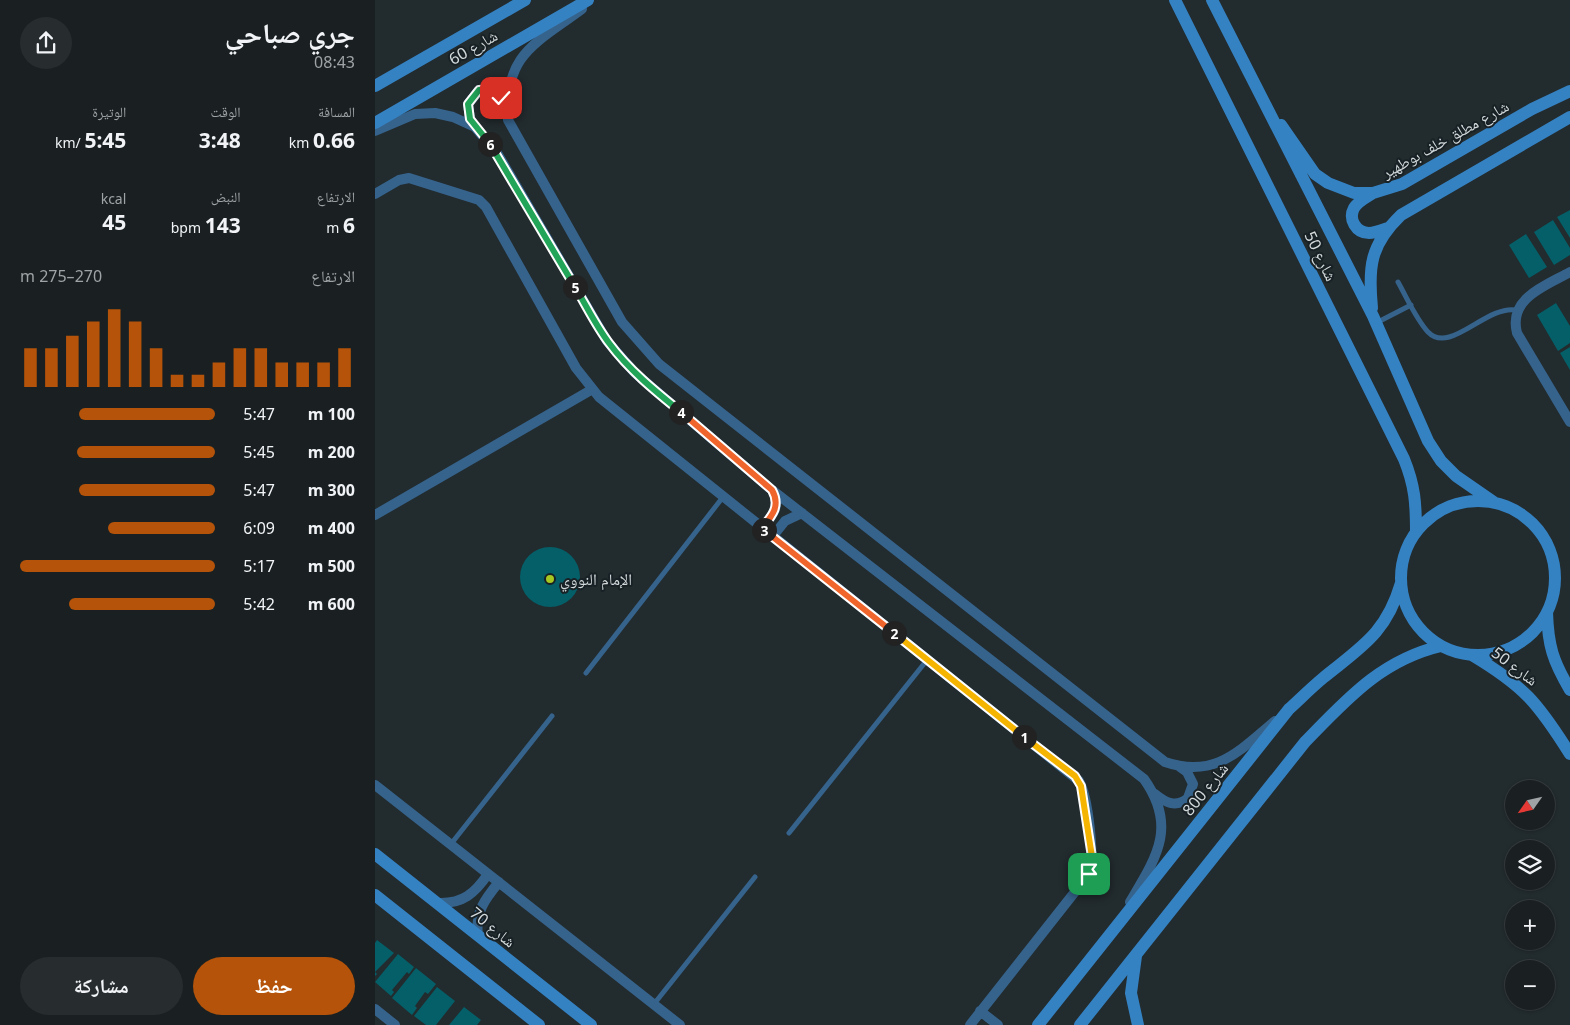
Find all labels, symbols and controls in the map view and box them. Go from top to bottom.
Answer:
text: جري صباحي [225,13,355,51]
button: share [20,17,72,69]
street label: شارع 60 [445,24,501,70]
text: 08:43 [314,51,355,73]
pin [480,77,522,119]
icon: check [487,84,515,112]
street label: شارع مطلق خلف بوطهير [1377,95,1513,184]
text: الوتيرة [92,102,126,121]
text: الوقت [211,102,241,121]
text: المسافة [318,102,355,121]
text: 5:45 [84,126,126,154]
text: 3:48 [199,126,241,154]
text: 0.66 [313,126,355,154]
pin: 6 [477,132,503,156]
text: /km [55,133,84,152]
text: km [289,133,313,152]
text: 6 [486,135,495,154]
text: النبض [211,187,241,206]
text: الارتفاع [317,187,355,206]
text: kcal [101,189,126,208]
text: 45 [102,208,126,236]
text: 143 [205,211,241,239]
text: 6 [343,211,355,239]
text: bpm [171,218,205,237]
text: m [326,218,343,237]
street label: شارع 50 [1300,227,1342,285]
text: 270–275 m [20,265,102,287]
text: الارتفاع [311,265,355,287]
pin: 5 [563,274,587,300]
text: 5 [571,278,580,297]
pin: 4 [669,400,693,424]
text: 5:47 [243,403,275,425]
text: 100 m [308,403,355,425]
text: 4 [677,403,686,422]
text: 5:45 [243,441,275,463]
text: 200 m [308,441,355,463]
text: 5:47 [243,479,275,501]
text: 300 m [308,479,355,501]
text: 6:09 [243,517,275,539]
text: 400 m [308,517,355,539]
pin: 3 [751,518,777,542]
text: 3 [760,521,769,540]
text: 5:17 [243,555,275,577]
text: 500 m [308,555,355,577]
place label: الإمام النووي [560,568,632,592]
marker: الإمام النووي [544,573,556,585]
text: 5:42 [243,593,275,615]
text: 600 m [308,593,355,615]
pin: 2 [881,620,907,646]
text: 2 [890,624,899,643]
street label: شارع 50 [1487,641,1543,691]
pin: 1 [1011,724,1037,750]
text: 1 [1020,728,1029,747]
street label: شارع 800 [1177,758,1233,820]
north arrow [1505,780,1555,830]
map controls [1505,780,1555,1010]
button: layers [1505,840,1555,890]
pin [1068,853,1110,895]
icon: arrive [1075,860,1103,888]
button: + [1505,900,1555,950]
street label: شارع 70 [466,902,520,952]
button: مشاركة [20,957,183,1015]
button: حفظ [193,957,355,1015]
button: − [1505,960,1555,1010]

